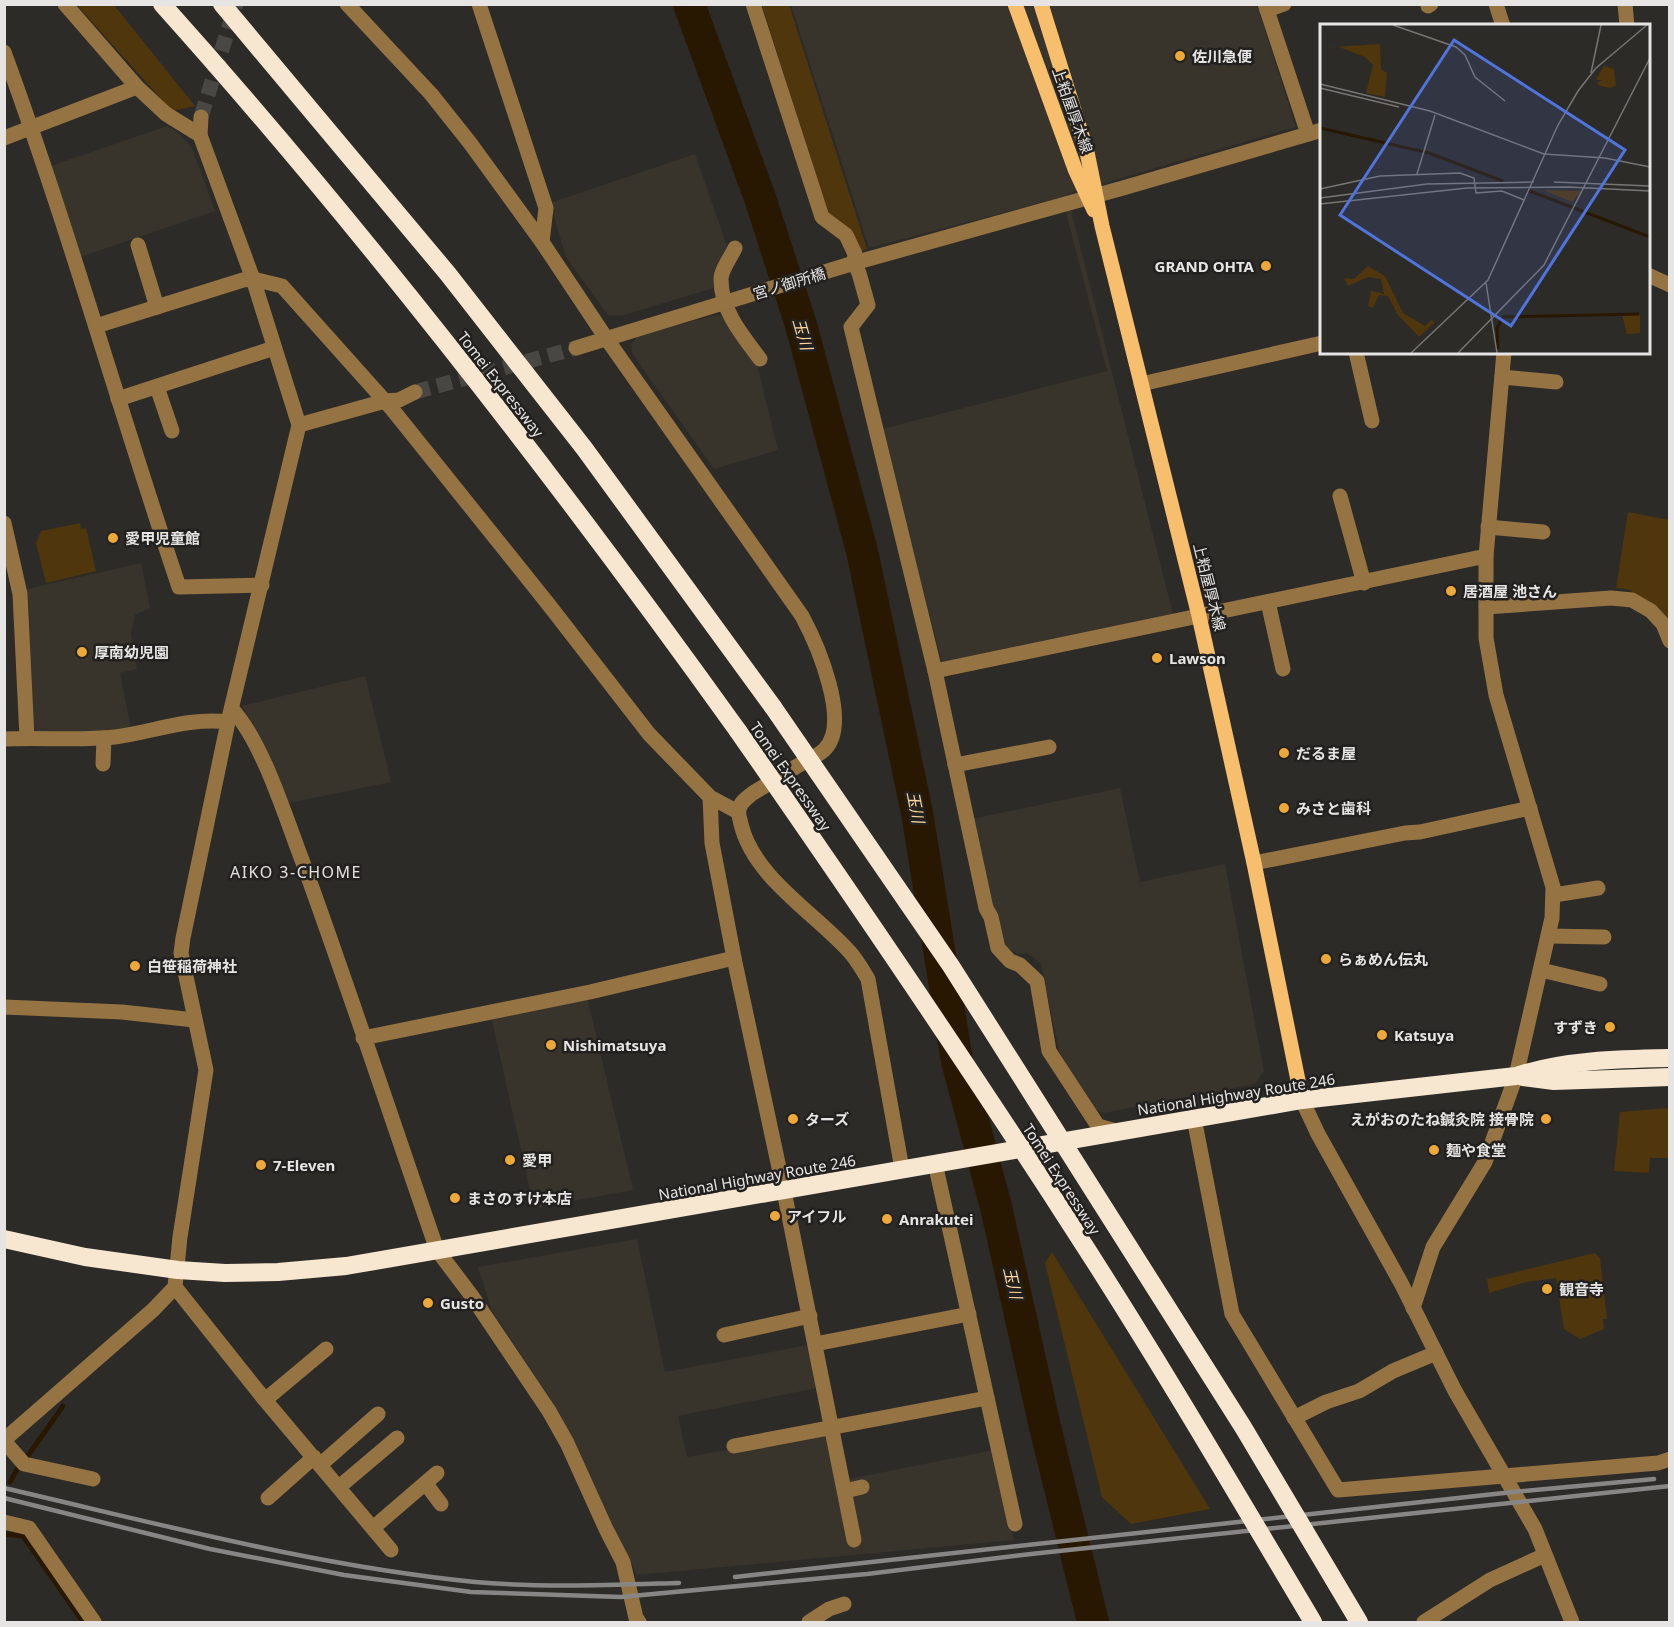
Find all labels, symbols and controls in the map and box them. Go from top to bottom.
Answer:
inset map [1320,24,1650,354]
place label: 佐川急便 [1192,46,1252,66]
marker: 佐川急便 [1173,49,1187,63]
street label: 上粕屋厚木線 [1048,64,1098,156]
place label: GRAND OHTA [1155,256,1255,276]
marker: GRAND OHTA [1259,259,1273,273]
street label: 宮ノ御所橋 [750,262,828,304]
water label: 玉川 [788,316,819,354]
street label: Tomei Expressway [454,327,549,441]
place label: 愛甲児童館 [125,528,200,548]
marker: 愛甲児童館 [106,531,120,545]
street label: 上粕屋厚木線 [1189,541,1231,633]
place label: 居酒屋 池さん [1463,581,1557,601]
marker: 居酒屋 池さん [1444,584,1458,598]
place label: 厚南幼児園 [94,642,169,662]
marker: 厚南幼児園 [75,645,89,659]
place label: Lawson [1169,648,1226,668]
marker: Lawson [1150,651,1164,665]
street label: Tomei Expressway [746,718,836,835]
place label: だるま屋 [1296,743,1356,763]
marker: だるま屋 [1277,746,1291,760]
water label: 玉川 [902,789,930,827]
place label: みさと歯科 [1296,798,1371,818]
marker: みさと歯科 [1277,801,1291,815]
district label: AIKO 3-CHOME [230,861,362,883]
place label: らぁめん伝丸 [1338,949,1428,969]
marker: らぁめん伝丸 [1319,952,1333,966]
place label: 白笹稲荷神社 [147,956,237,976]
marker: 白笹稲荷神社 [128,959,142,973]
place label: すずき [1553,1017,1598,1037]
marker: すずき [1603,1020,1617,1034]
place label: Katsuya [1394,1025,1454,1045]
marker: Katsuya [1375,1028,1389,1042]
place label: Nishimatsuya [563,1035,666,1055]
marker: Nishimatsuya [544,1038,558,1052]
street label: National Highway Route 246 [1136,1068,1336,1120]
place label: ターズ [805,1109,849,1129]
place label: えがおのたね鍼灸院 接骨院 [1350,1109,1534,1129]
marker: ターズ [786,1112,800,1126]
marker: えがおのたね鍼灸院 接骨院 [1539,1112,1553,1126]
street label: Tomei Expressway [1019,1120,1106,1239]
place label: 麺や食堂 [1446,1140,1506,1160]
marker: 麺や食堂 [1427,1143,1441,1157]
place label: 愛甲 [522,1150,552,1170]
street label: National Highway Route 246 [657,1150,857,1204]
marker: 愛甲 [503,1153,517,1167]
place label: 7-Eleven [273,1155,335,1175]
marker: 7-Eleven [254,1158,268,1172]
place label: まさのすけ本店 [467,1188,572,1208]
marker: まさのすけ本店 [448,1191,462,1205]
place label: アイフル [787,1206,846,1226]
marker: アイフル [768,1209,782,1223]
place label: Anrakutei [899,1209,974,1229]
marker: Anrakutei [880,1212,894,1226]
water label: 玉川 [999,1265,1028,1303]
place label: 観音寺 [1559,1279,1604,1299]
marker: 観音寺 [1540,1282,1554,1296]
place label: Gusto [440,1293,484,1313]
marker: Gusto [421,1296,435,1310]

